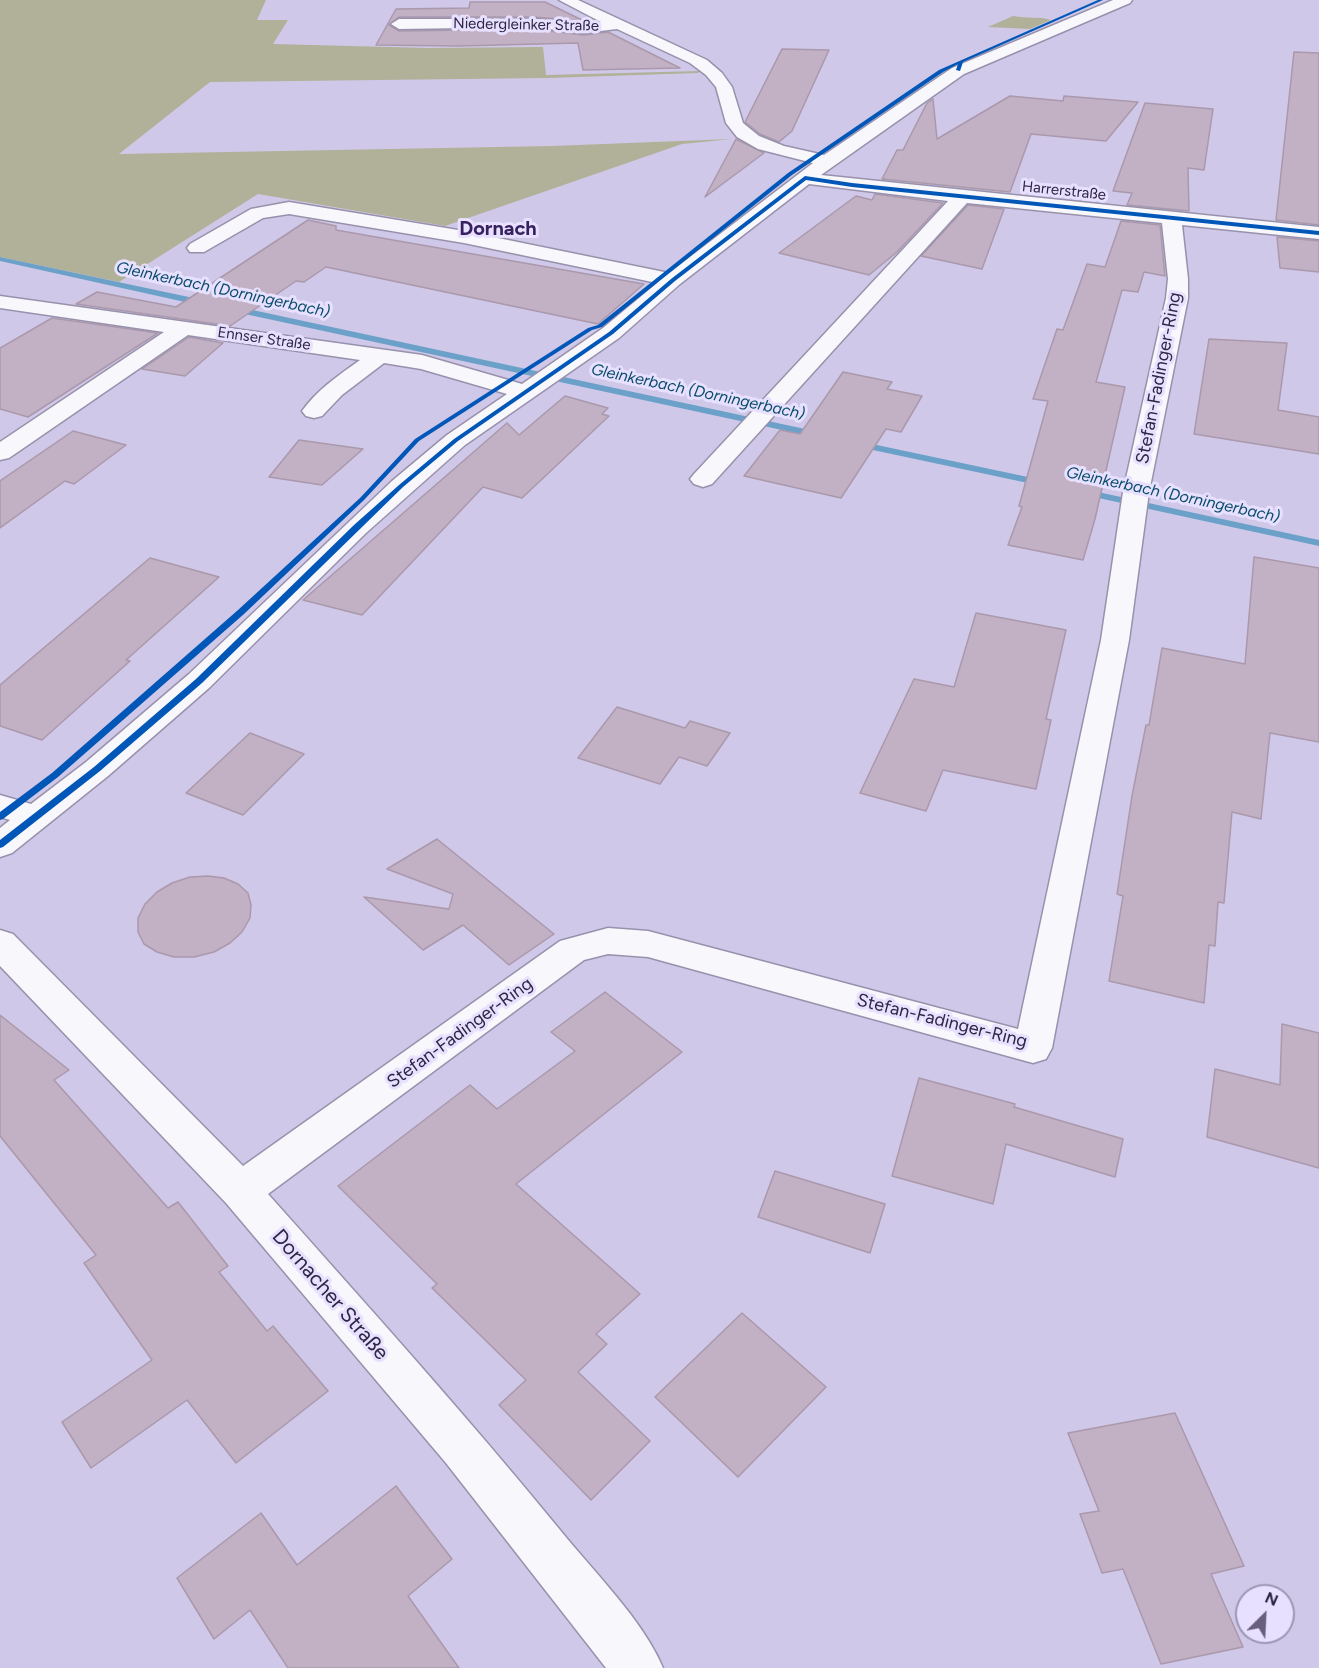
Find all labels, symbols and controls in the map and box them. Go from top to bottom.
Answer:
street label: Niedergleinker Straße [453,15,599,35]
street label: Harrerstraße [1021,178,1107,204]
district label: Dornach [459,217,537,241]
water label: Gleinkerbach (Dorningerbach) [114,258,332,322]
street label: Stefan-Fadinger-Ring [1132,290,1186,466]
street label: Ennser Straße [216,324,312,354]
water label: Gleinkerbach (Dorningerbach) [589,360,807,424]
water label: Gleinkerbach (Dorningerbach) [1064,463,1282,527]
street label: Stefan-Fadinger-Ring [383,973,537,1093]
street label: Stefan-Fadinger-Ring [855,989,1029,1053]
street label: Dornacher Straße [266,1224,394,1366]
north arrow [1235,1584,1295,1644]
text: N [1262,1588,1281,1610]

